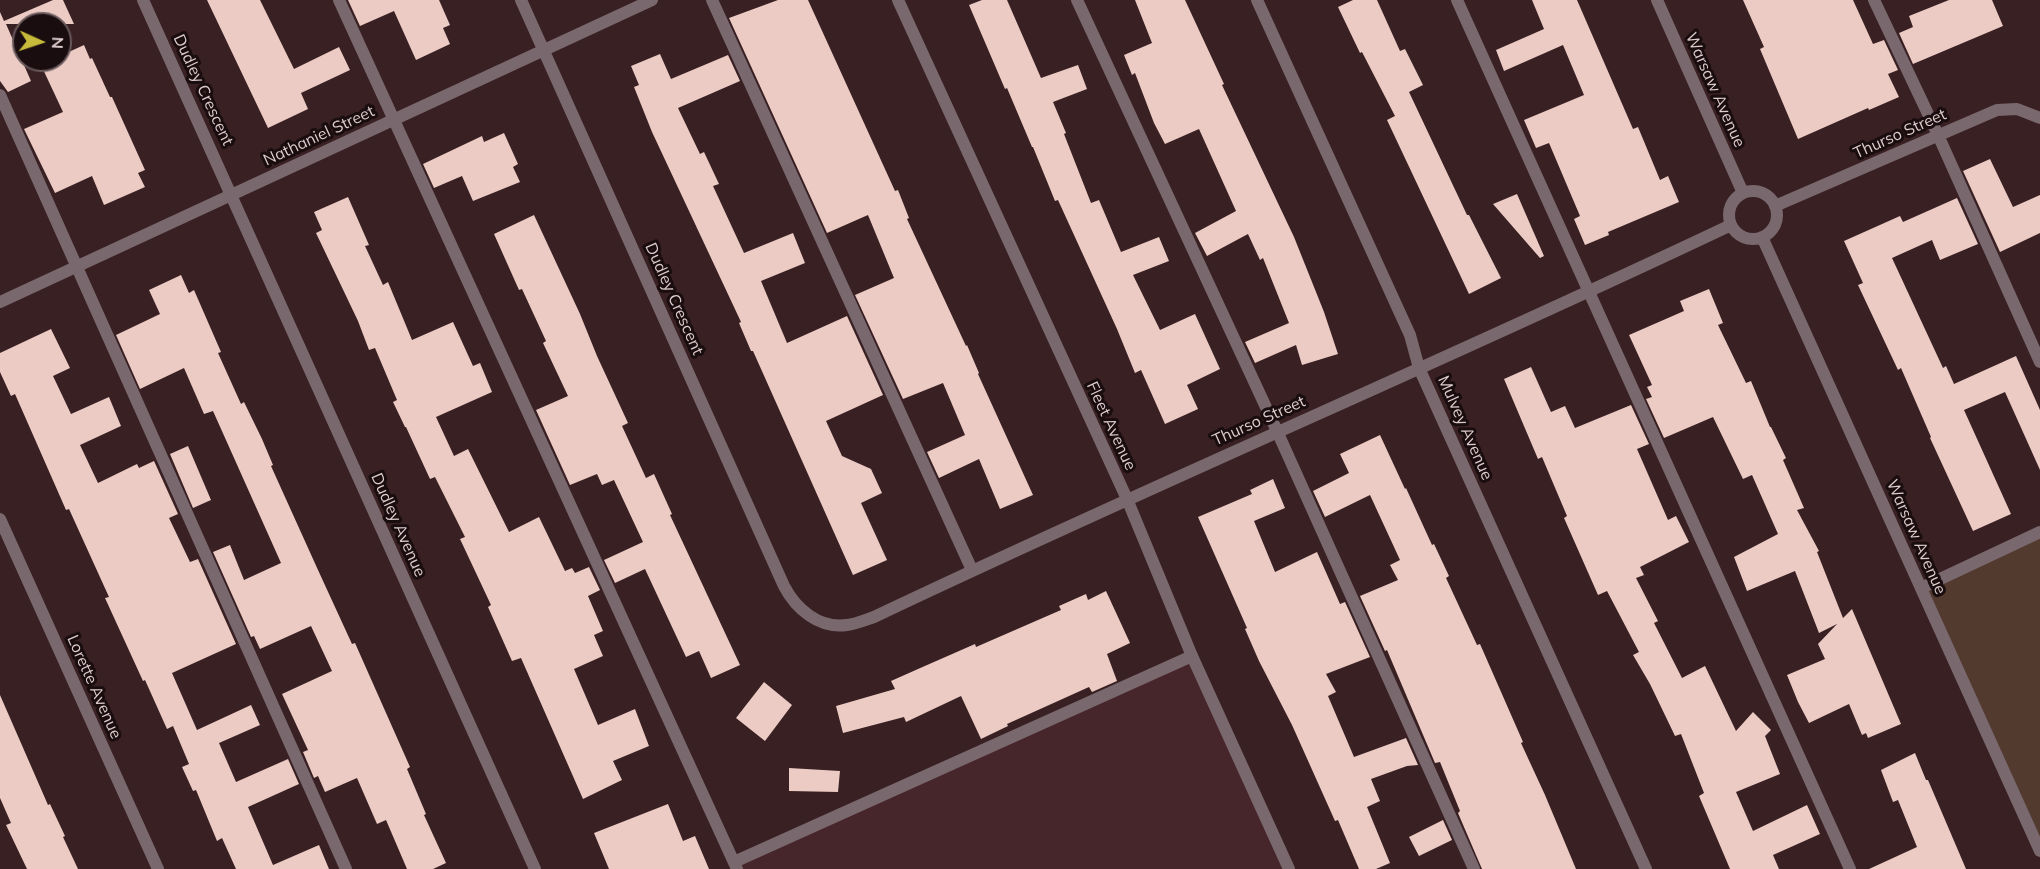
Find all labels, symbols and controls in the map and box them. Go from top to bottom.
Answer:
north arrow [12,12,72,72]
street label: Warsaw Avenue [1681,30,1749,150]
street label: Dudley Crescent [169,31,237,149]
text: N [48,36,68,49]
street label: Nathaniel Street [260,102,378,170]
street label: Thurso Street [1851,105,1949,163]
street label: Dudley Crescent [641,240,707,358]
street label: Mulvey Avenue [1433,373,1497,483]
street label: Fleet Avenue [1082,379,1140,473]
street label: Thurso Street [1210,392,1308,450]
street label: Dudley Avenue [367,470,429,580]
street label: Warsaw Avenue [1882,477,1950,597]
street label: Lorette Avenue [63,632,125,742]

